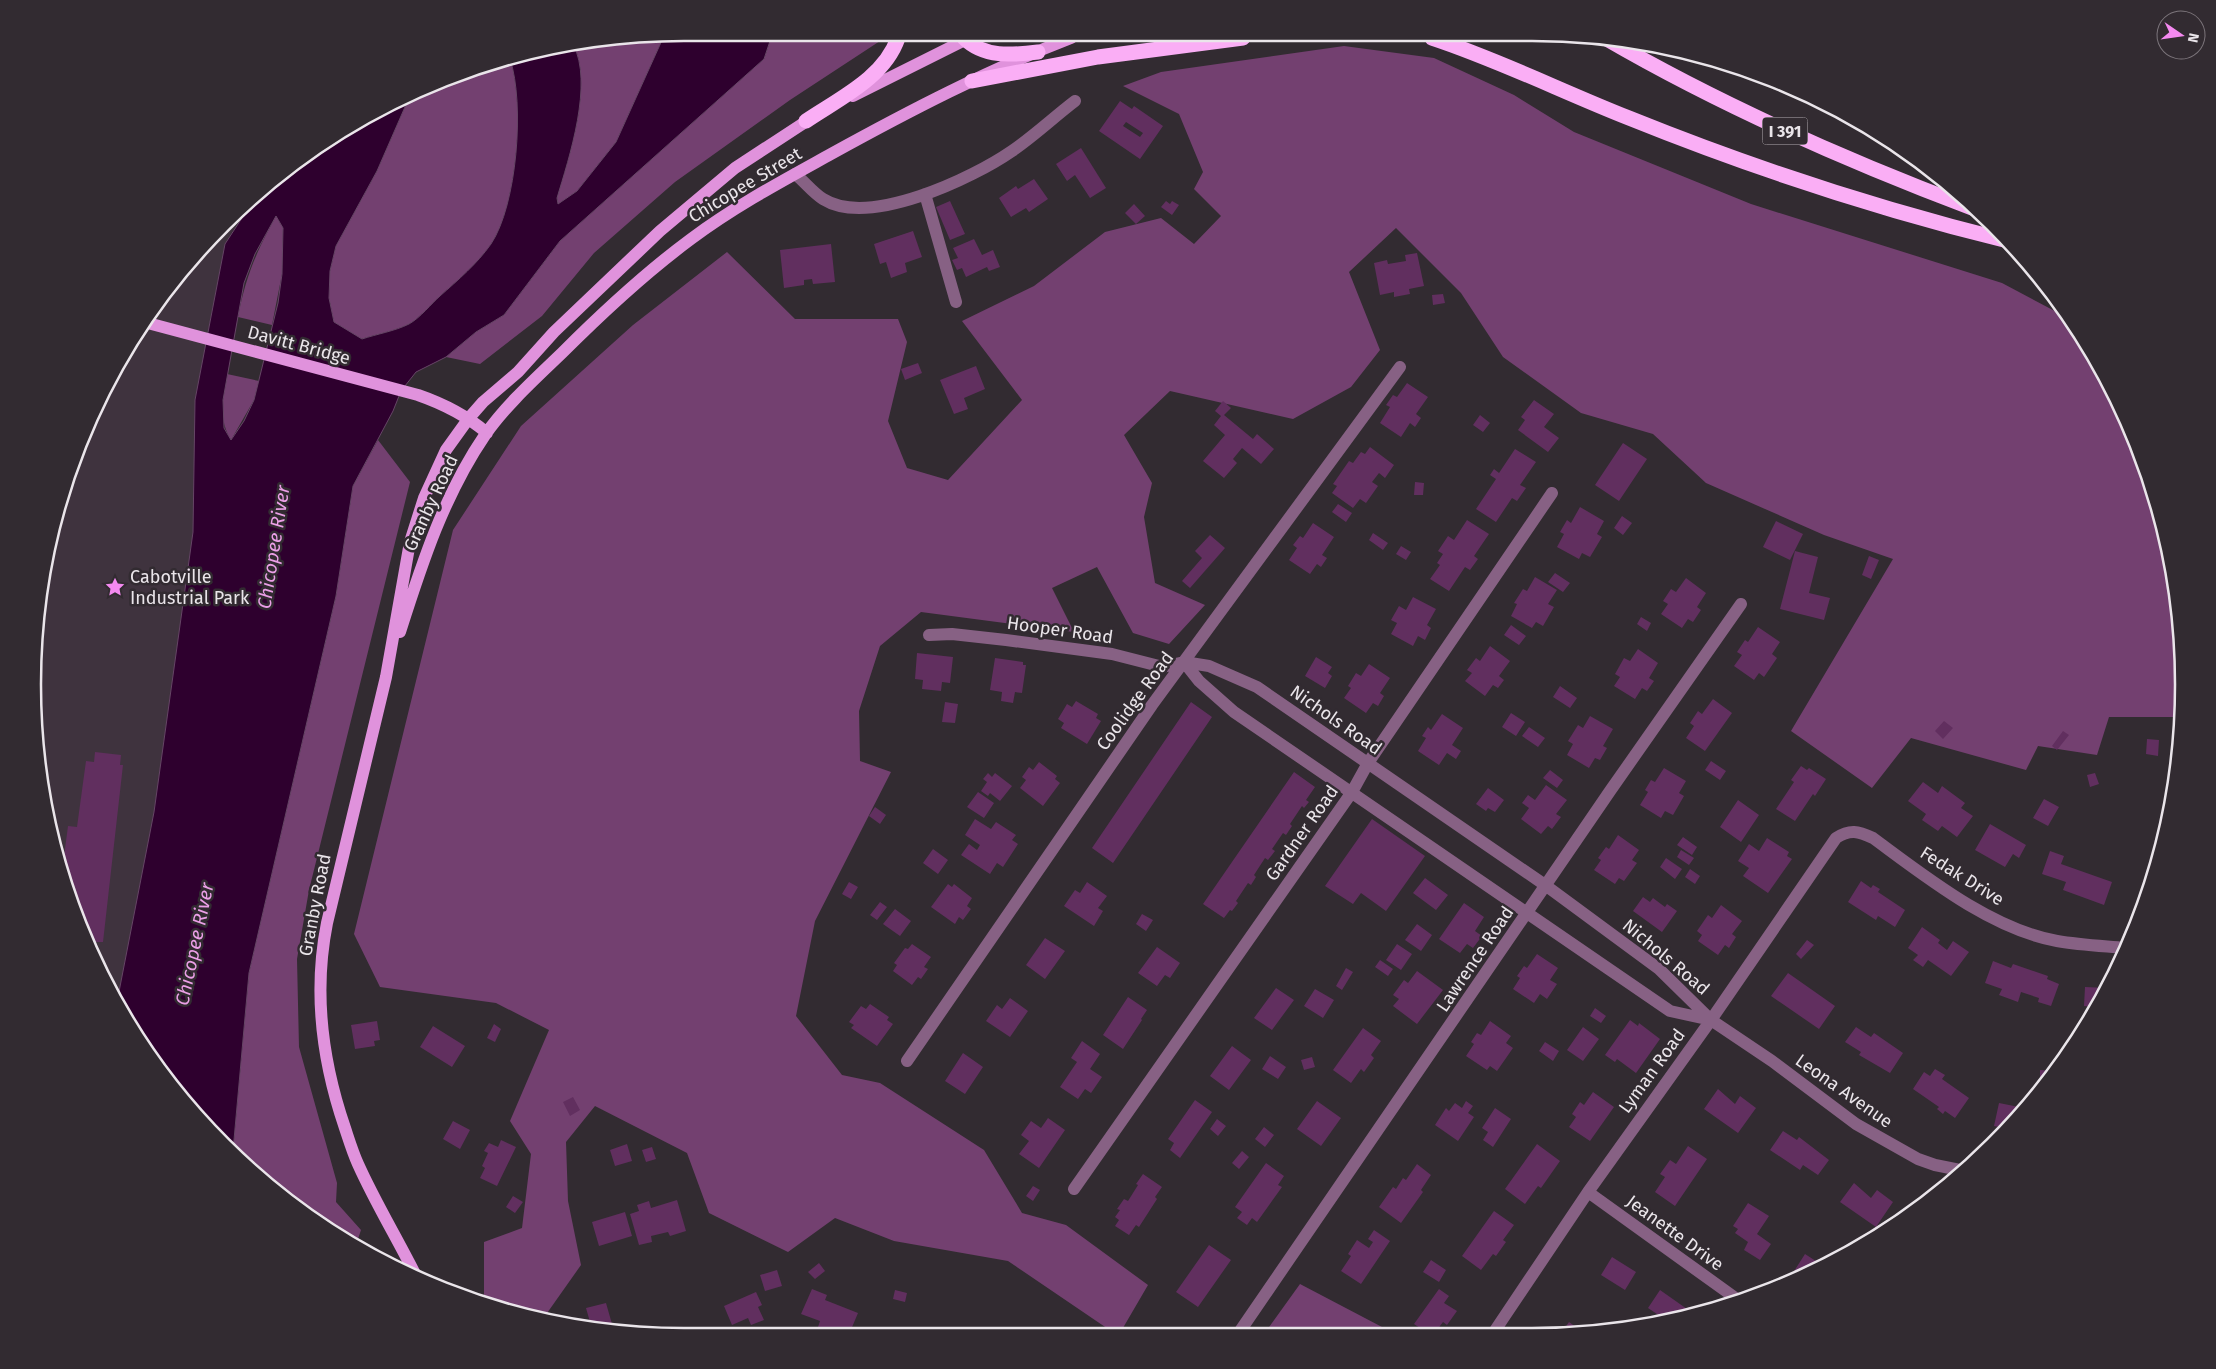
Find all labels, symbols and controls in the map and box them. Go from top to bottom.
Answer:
north arrow [2156,10,2206,60]
text: N [2184,31,2203,44]
road number: I 391 [1762,118,1808,144]
street label: Chicopee Street [684,142,806,227]
street label: Davitt Bridge [245,321,353,369]
street label: Granby Road [399,451,463,555]
water label: Chicopee River [252,483,295,610]
place label: Cabotville Industrial Park [130,566,250,609]
place icon: Cabotville Industrial Park [104,576,126,598]
street label: Hooper Road [1005,612,1115,648]
street label: Coolidge Road [1092,647,1178,755]
street label: Nichols Road [1286,680,1386,760]
street label: Gardner Road [1261,781,1343,885]
street label: Fedak Drive [1916,842,2008,910]
street label: Granby Road [294,852,336,958]
water label: Chicopee River [170,880,219,1007]
street label: Lawrence Road [1432,902,1518,1016]
street label: Nichols Road [1618,914,1714,1000]
street label: Lyman Road [1614,1025,1690,1117]
street label: Leona Avenue [1791,1049,1897,1133]
street label: Jeanette Drive [1622,1190,1728,1276]

